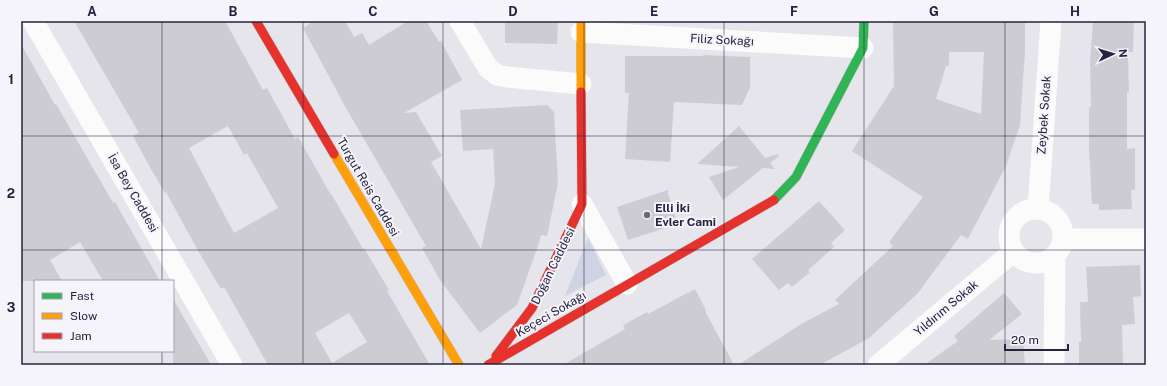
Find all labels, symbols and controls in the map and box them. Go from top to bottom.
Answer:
text: A [87,4,97,19]
text: B [229,4,238,19]
text: C [368,4,378,19]
text: D [508,4,518,19]
text: E [650,4,658,19]
text: F [790,4,798,19]
text: G [929,4,939,19]
text: H [1070,4,1080,19]
street label: Filiz Sokağı [690,31,754,49]
north arrow [1093,34,1133,74]
text: N [1117,49,1129,58]
text: 1 [8,72,14,87]
street label: Zeybek Sokak [1034,75,1054,155]
street label: Turgut Reis Caddesi [334,135,402,239]
street label: İsa Bey Caddesi [105,151,161,235]
text: 2 [7,186,15,201]
place label: Elli İki Evler Cami [655,201,716,229]
marker: Elli İki Evler Cami [642,210,652,220]
street label: Doğan Caddesi [528,225,578,307]
street label: Yıldırım Sokak [911,277,981,339]
legend [34,280,174,352]
street label: Keçeci Sokağı [513,288,589,340]
text: Fast [70,289,95,303]
text: 3 [7,300,16,315]
text: Slow [70,309,98,323]
scale bar [1005,326,1068,352]
text: Jam [70,329,92,343]
text: 20 m [1011,333,1039,347]

